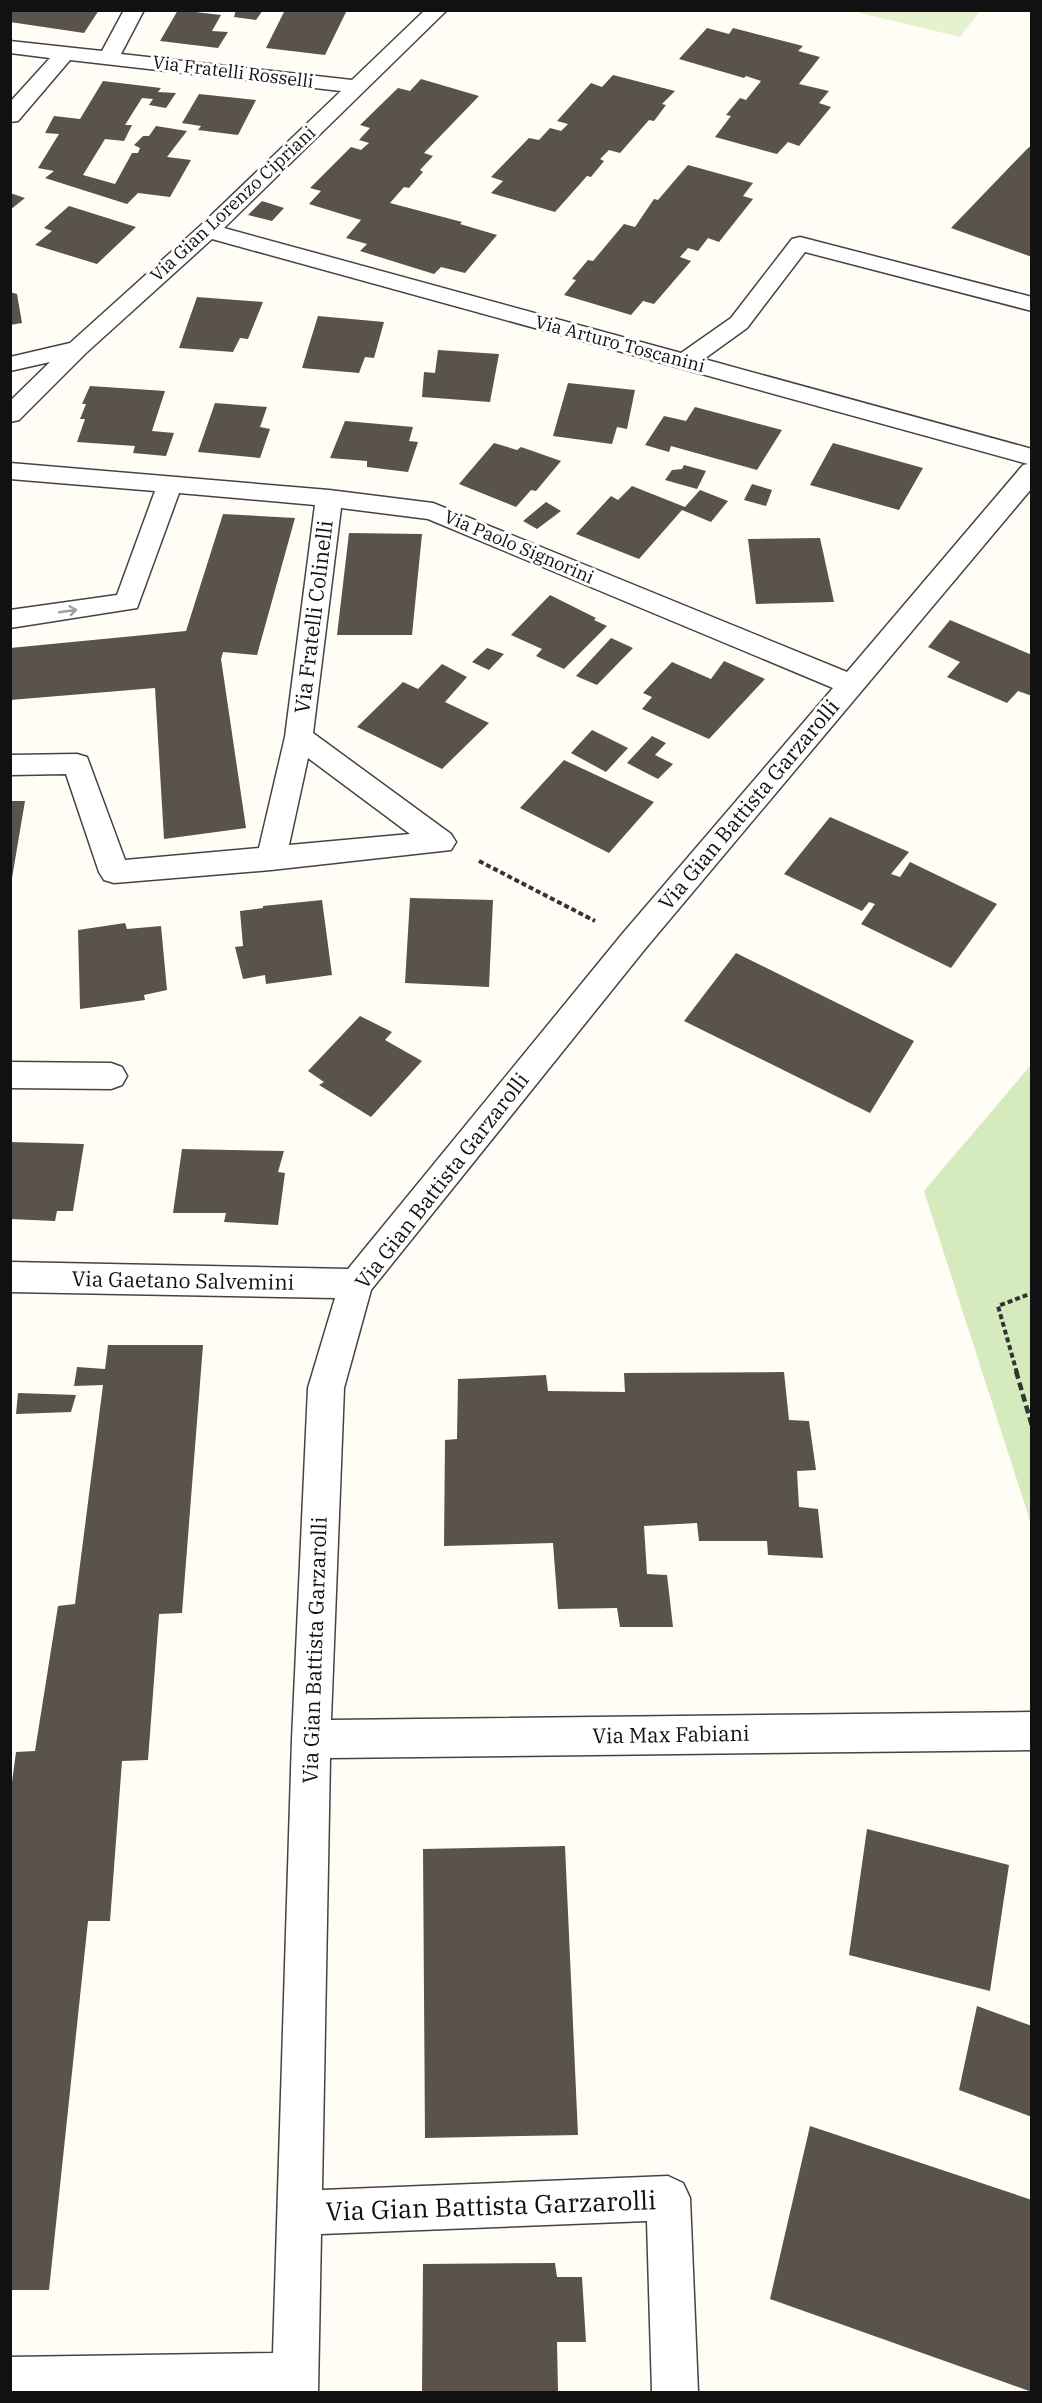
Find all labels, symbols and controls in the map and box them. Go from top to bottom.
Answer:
street label: Via Fratelli Rosselli [151,50,315,93]
street label: Via Gian Lorenzo Cipriani [145,121,320,286]
street label: Via Arturo Toscanini [533,310,708,377]
street label: Via Paolo Signorini [441,505,598,589]
street label: Via Fratelli Colinelli [287,519,339,715]
one-way arrow [58,605,78,616]
street label: Via Gian Battista Garzarolli [652,693,845,916]
street label: Via Gian Battista Garzarolli [348,1067,534,1294]
street label: Via Gaetano Salvemini [71,1264,295,1296]
street label: Via Gian Battista Garzarolli [295,1516,333,1784]
street label: Via Max Fabiani [592,1719,750,1749]
street label: Via Gian Battista Garzarolli [325,2182,657,2228]

